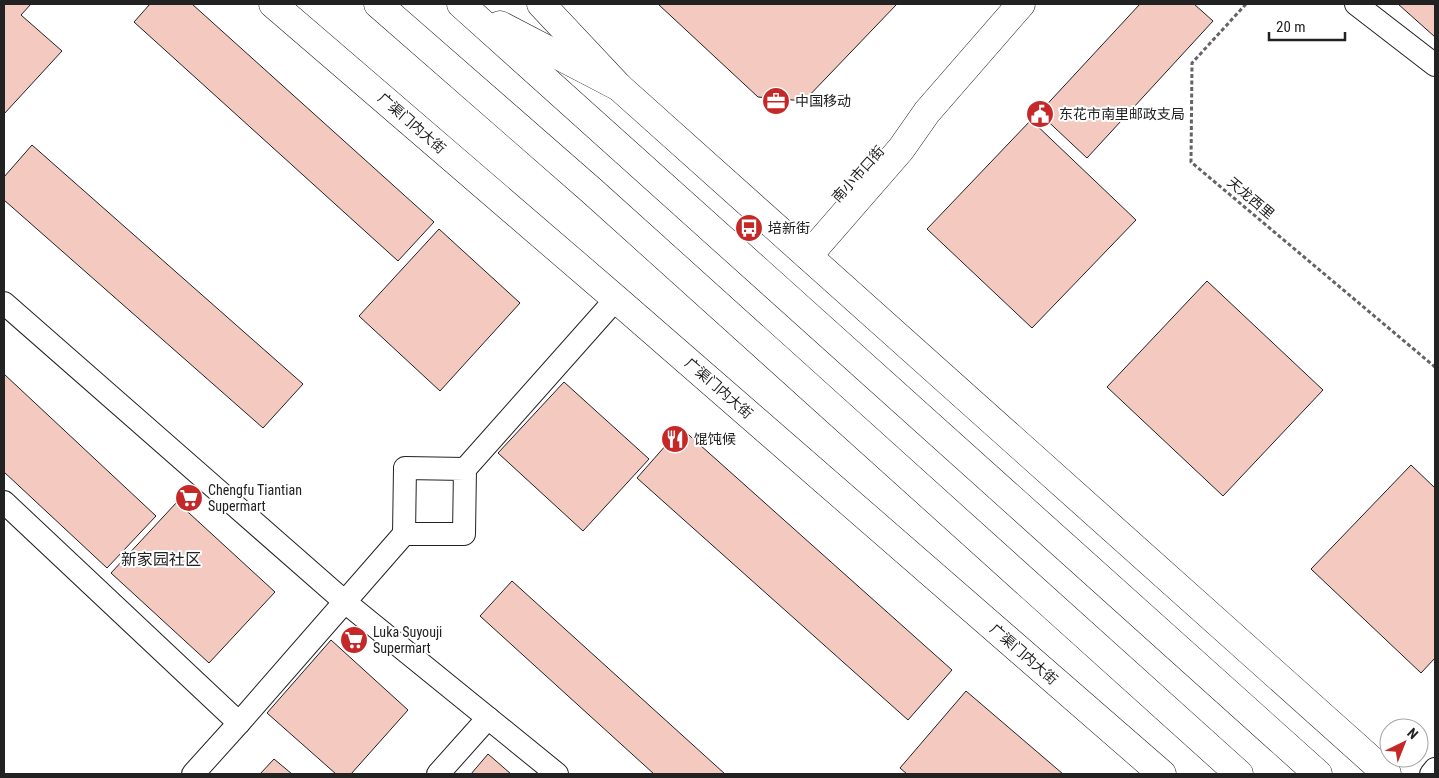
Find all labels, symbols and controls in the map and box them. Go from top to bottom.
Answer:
scale bar [1269,10,1345,42]
text: 20 m [1276,18,1306,36]
office icon: 中国移动 [761,86,791,116]
street label: 广渠门内大街 [375,89,449,157]
place label: 中国移动 [795,93,851,109]
public building icon: 东花市南里邮政支局 [1025,99,1055,129]
place label: 东花市南里邮政支局 [1059,106,1185,122]
street label: 南小市口街 [829,143,887,205]
street label: 天龙西里 [1224,174,1278,222]
bus stop icon: 培新街 [734,213,764,243]
place label: 培新街 [768,220,810,236]
street label: 广渠门内大街 [682,354,756,422]
restaurant icon: 馄饨候 [660,424,690,454]
place label: 馄饨候 [694,431,736,447]
place label: Chengfu Tiantian Supermart [208,482,302,514]
supermarket icon: Chengfu Tiantian Supermart [174,483,204,513]
district label: 新家园社区 [121,550,201,569]
street label: 广渠门内大街 [987,620,1061,688]
place label: Luka Suyouji Supermart [373,624,442,656]
supermarket icon: Luka Suyouji Supermart [339,625,369,655]
north arrow [1379,718,1429,768]
text: N [1404,725,1421,742]

